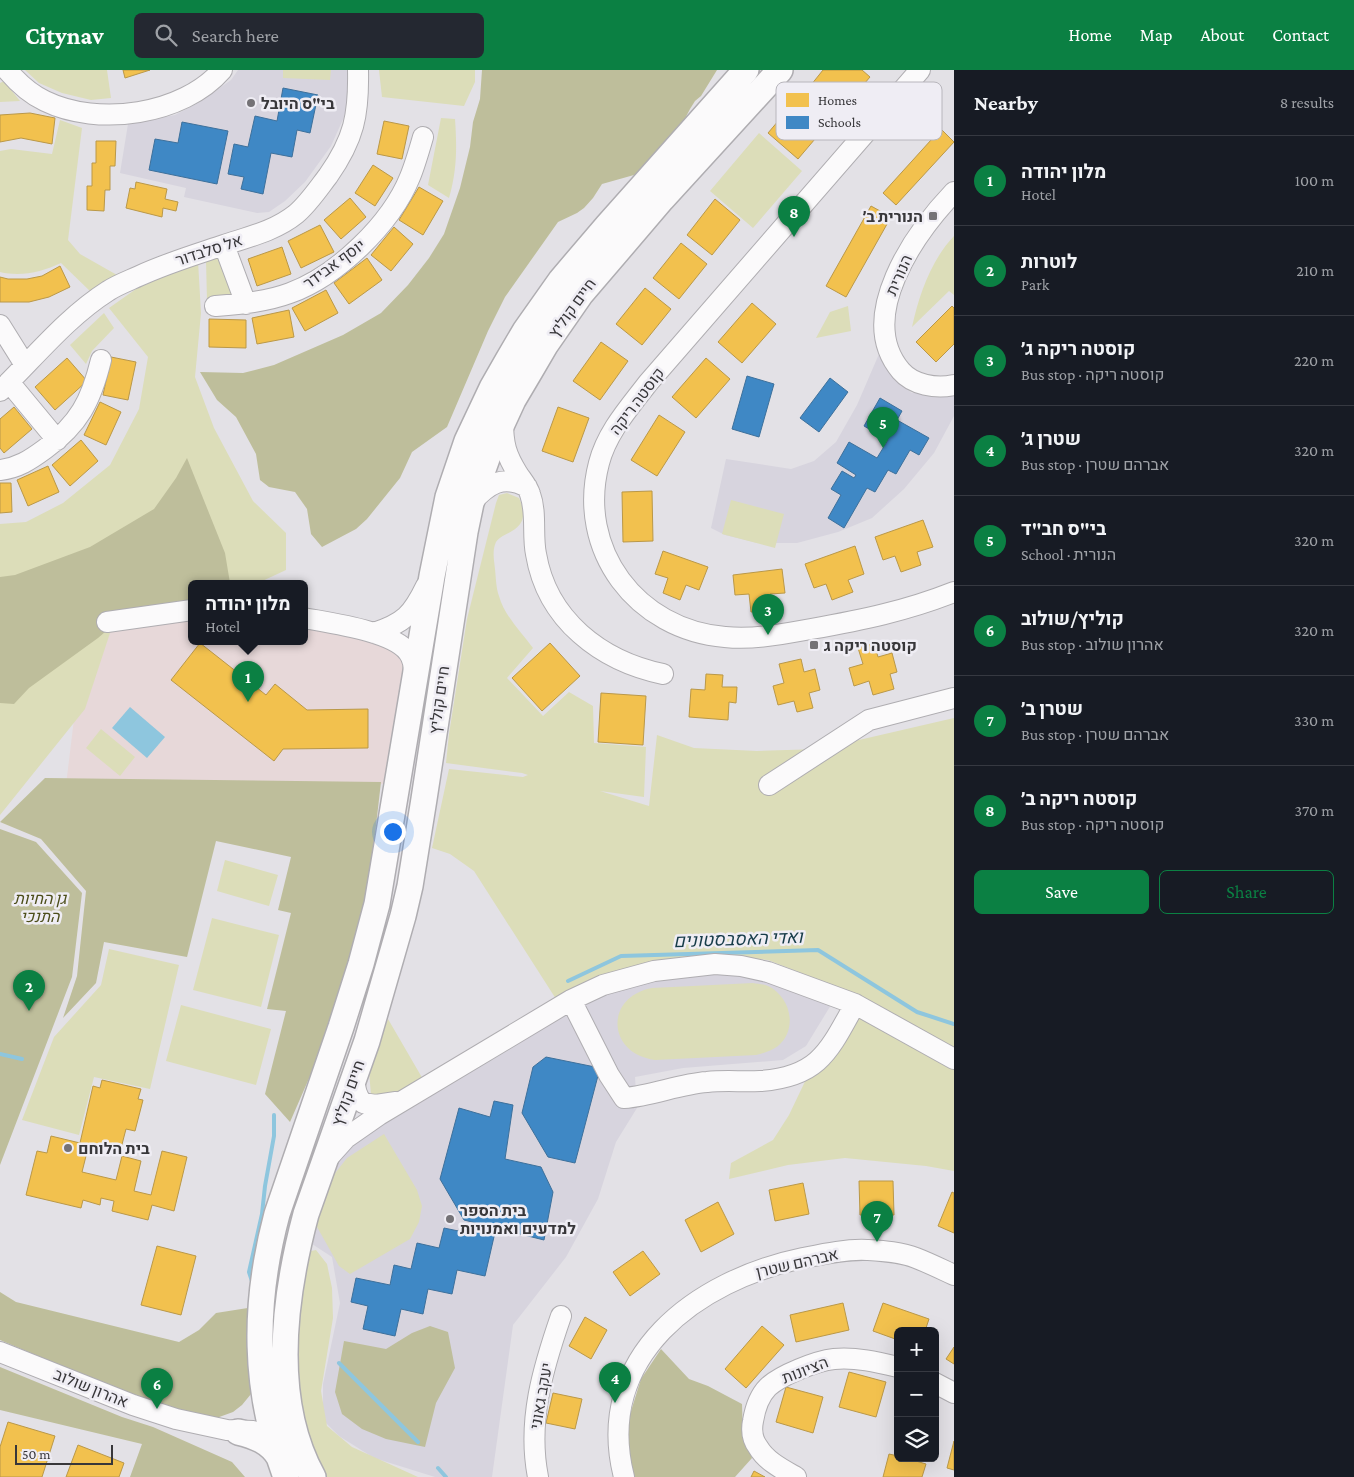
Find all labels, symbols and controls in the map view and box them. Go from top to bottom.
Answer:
search box [134,13,484,58]
icon: search [152,21,180,49]
text: Citynav [25,22,104,49]
text: Search here [192,25,279,46]
text: Home [1069,25,1112,45]
text: Map [1140,25,1172,45]
text: About [1200,25,1244,45]
text: Contact [1272,25,1329,45]
legend [776,82,942,140]
text: Nearby [974,91,1038,115]
text: Homes [818,92,857,108]
text: 8 results [1280,94,1334,111]
place label: בי"ס היובל [261,95,335,112]
marker: בי"ס היובל [245,97,257,109]
text: Schools [818,114,861,130]
text: מלון יהודה [1021,161,1106,182]
text: 1 [987,172,993,189]
text: 100 m [1295,172,1334,189]
text: Hotel [1021,186,1056,203]
pin: 8 [778,196,810,237]
place label: הנורית ב׳ [863,208,923,225]
marker: הנורית ב׳ [927,210,939,222]
street label: אל סלבדור [173,231,245,269]
street label: יוסף אבידר [300,236,368,292]
text: לוטרות [1021,251,1077,272]
street label: הנורית [883,252,915,298]
text: 2 [986,262,994,279]
text: 210 m [1296,262,1334,279]
street label: חיים קוליץ [545,275,599,341]
text: Park [1021,276,1049,293]
text: קוסטה ריקה ג׳ [1021,338,1135,359]
text: 3 [986,352,994,369]
text: 220 m [1294,352,1334,369]
street label: קוסטה ריקה [606,364,668,438]
text: Bus stop · קוסטה ריקה [1021,366,1164,383]
pin: 5 [867,407,899,448]
text: שטרן ג׳ [1021,428,1081,449]
text: 4 [986,442,994,459]
text: 320 m [1294,442,1334,459]
text: Bus stop · אברהם שטרן [1021,456,1169,473]
text: בי"ס חב"ד [1021,518,1106,539]
text: 5 [986,532,994,549]
text: 320 m [1294,532,1334,549]
text: School · הנורית [1021,546,1116,563]
popup [188,580,308,645]
text: מלון יהודה [205,593,291,614]
pin: 3 [752,594,784,635]
text: קוליץ/שולוב [1021,608,1124,629]
text: Hotel [205,618,240,635]
text: 6 [986,622,994,639]
text: 320 m [1294,622,1334,639]
text: Bus stop · אהרון שולוב [1021,636,1164,653]
place label: קוסטה ריקה ג [824,637,917,654]
marker: קוסטה ריקה ג [808,639,820,651]
pin: 1 [232,661,264,702]
street label: חיים קוליץ [426,665,452,735]
text: שטרן ב׳ [1021,698,1083,719]
text: 7 [986,712,994,729]
text: 330 m [1294,712,1334,729]
text: Bus stop · אברהם שטרן [1021,726,1169,743]
text: קוסטה ריקה ב׳ [1021,788,1137,809]
text: 8 [985,802,995,819]
text: 370 m [1295,802,1334,819]
text: Bus stop · קוסטה ריקה [1021,816,1164,833]
your location [380,819,406,845]
button: Save [974,870,1149,914]
button: Share [1159,870,1334,914]
park label: גן החיות התנכי [14,890,68,925]
water label: ואדי האסבסטונים [673,927,805,951]
pin: 2 [13,970,45,1011]
street label: חיים קוליץ [328,1058,368,1128]
place label: בית הלוחם [78,1140,150,1157]
marker: בית הלוחם [62,1142,74,1154]
pin: 7 [861,1201,893,1242]
place label: בית הספר למדעים ואמנויות [460,1202,576,1237]
marker: בית הספר למדעים ואמנויות [444,1213,456,1225]
street label: אברהם שטרן [754,1245,840,1281]
map controls [894,1327,939,1462]
button: + [894,1327,939,1372]
street label: הציונות [779,1353,831,1387]
street label: יעקב גאוני [527,1361,555,1431]
pin: 4 [599,1362,631,1403]
street label: אהרון שולוב [51,1365,131,1411]
pin: 6 [141,1368,173,1409]
button: − [894,1372,939,1417]
button: layers [894,1417,939,1462]
scale bar [15,1442,112,1465]
text: 50 m [22,1446,50,1462]

